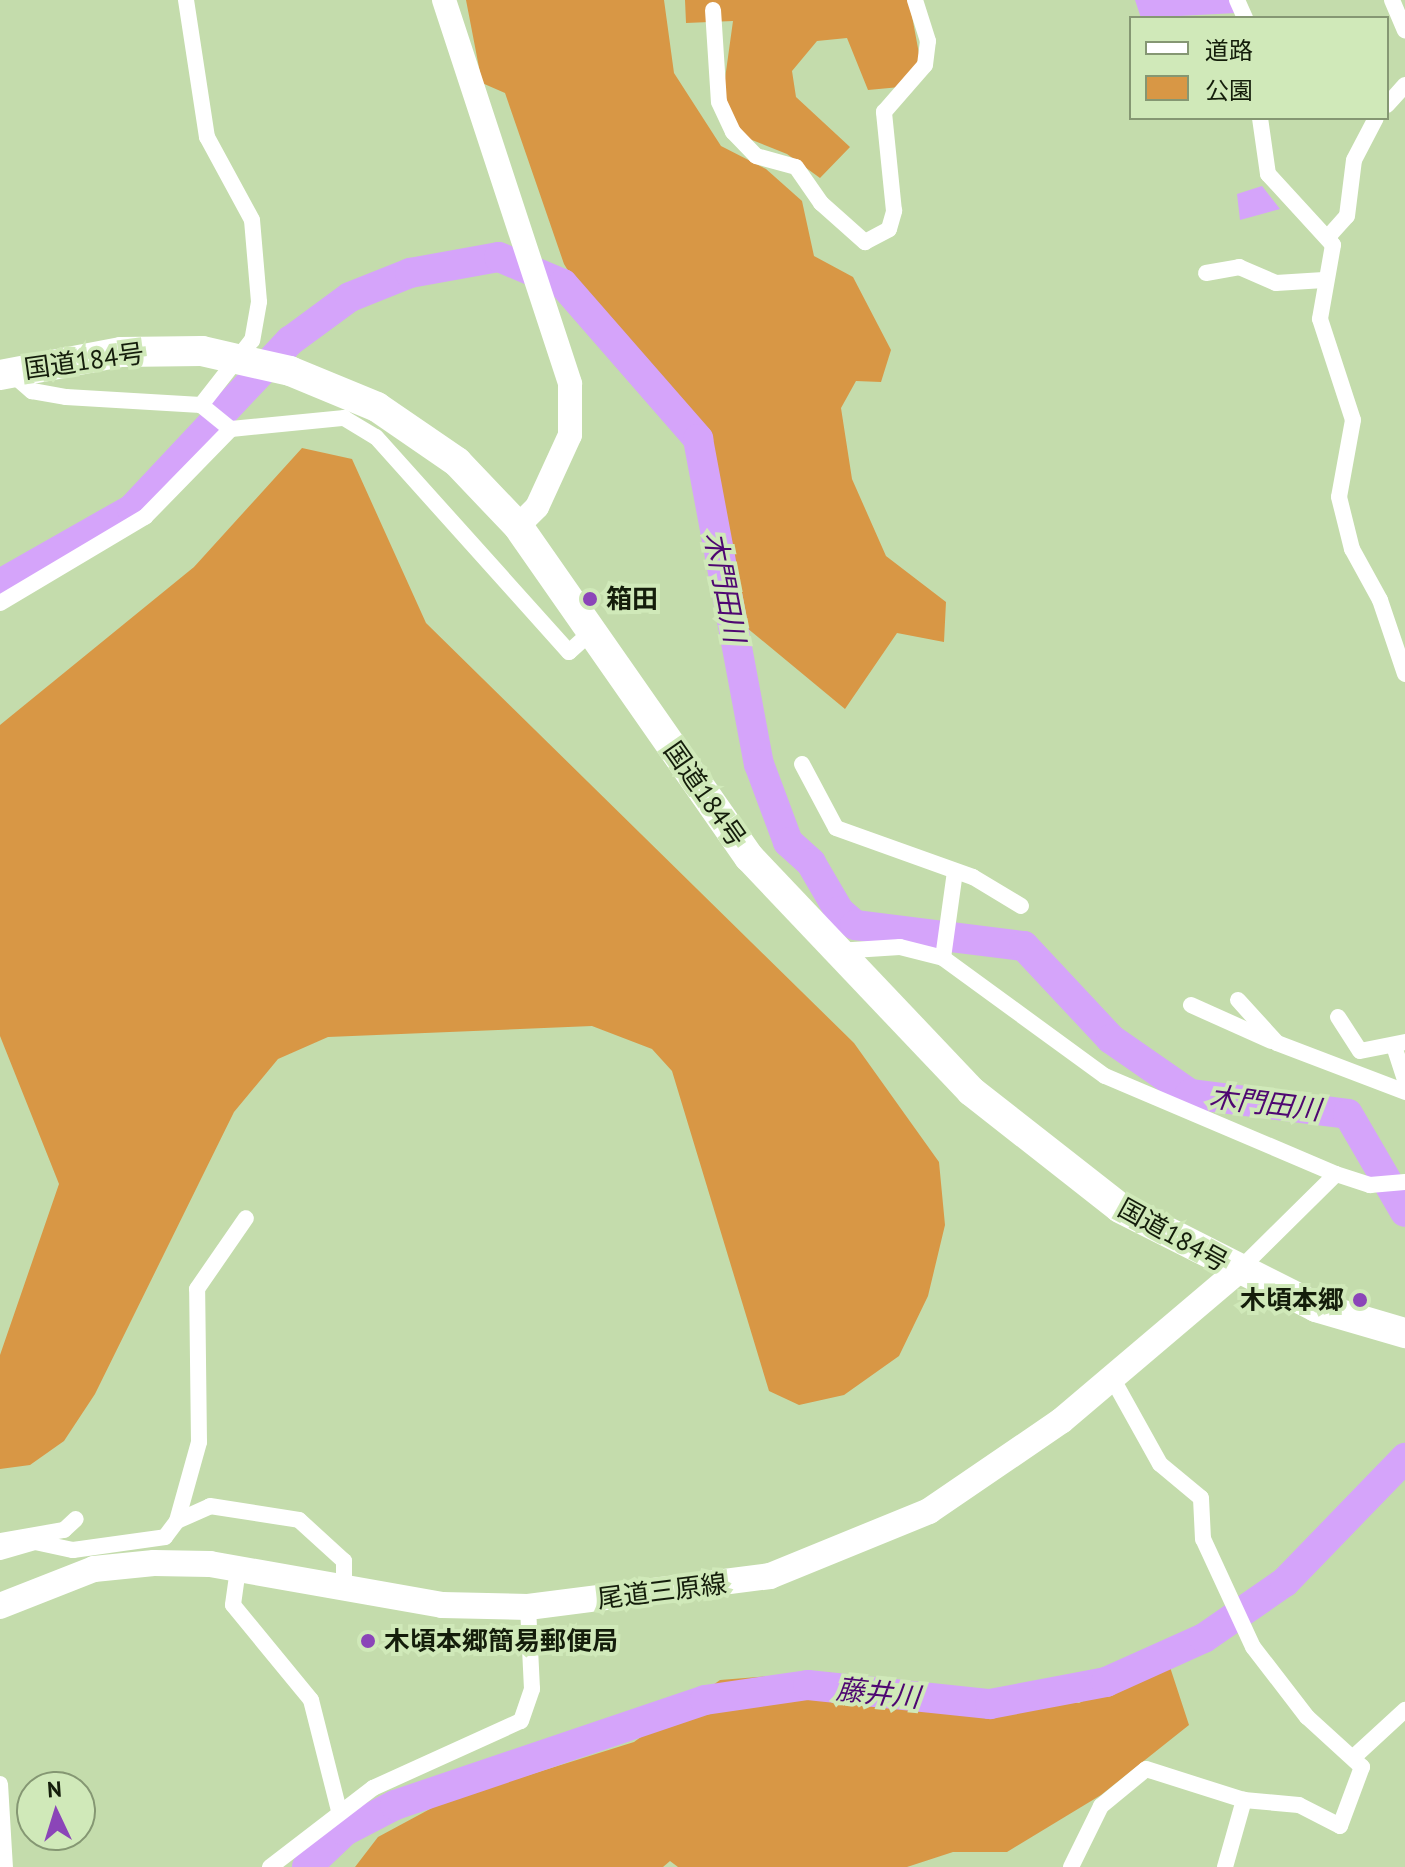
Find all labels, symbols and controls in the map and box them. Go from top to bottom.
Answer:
legend [1129,16,1389,120]
text: 道路 [1205,35,1253,66]
text: 公園 [1205,75,1253,106]
street label: 国道184号 [22,337,146,385]
water label: 木門田川 [698,529,752,645]
place label: 箱田 [606,583,658,615]
marker: 箱田 [581,590,599,608]
street label: 国道184号 [658,736,752,852]
water label: 木門田川 [1207,1080,1323,1126]
street label: 国道184号 [1113,1192,1233,1278]
place label: 木頃本郷 [1240,1284,1344,1316]
marker: 木頃本郷 [1351,1291,1369,1309]
street label: 尾道三原線 [596,1568,728,1614]
place label: 木頃本郷簡易郵便局 [384,1625,618,1657]
marker: 木頃本郷簡易郵便局 [359,1632,377,1650]
water label: 藤井川 [834,1672,922,1714]
north arrow [16,1771,96,1851]
text: N [46,1775,63,1804]

